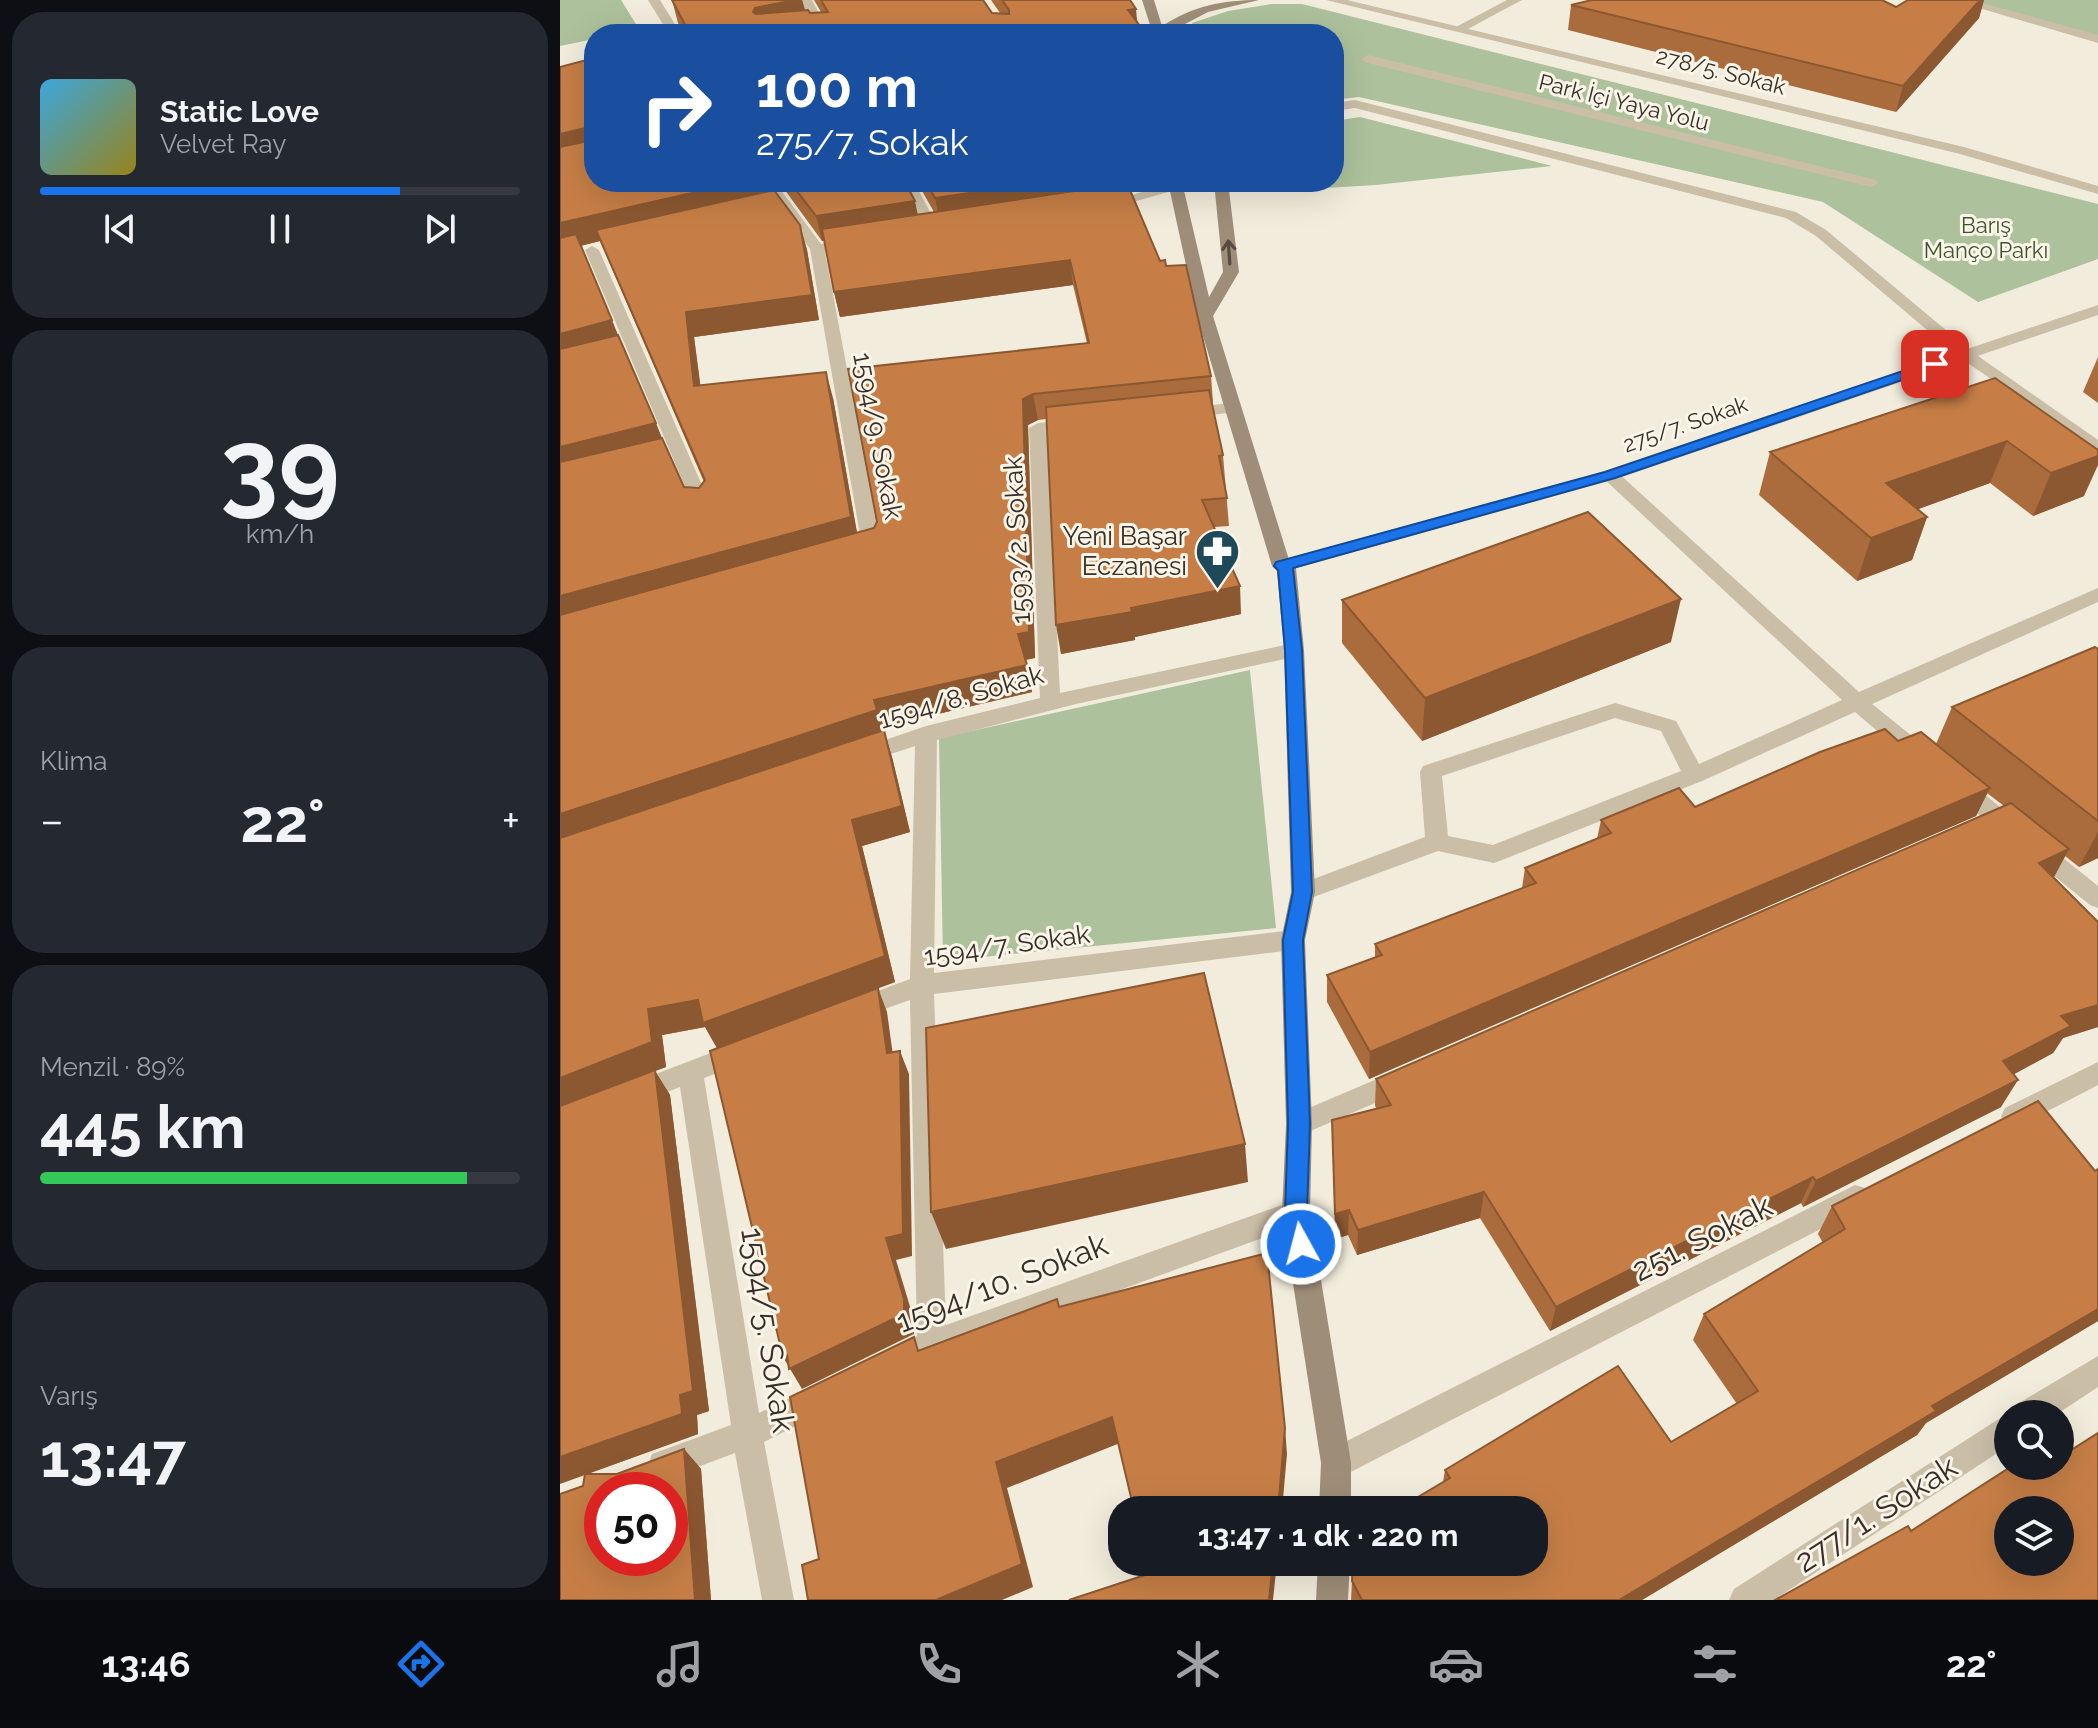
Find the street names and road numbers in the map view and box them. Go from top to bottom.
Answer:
street label: 278/5. Sokak [1654,42,1789,100]
street label: Park İçi Yaya Yolu [1536,68,1712,136]
street label: 1594/9. Sokak [847,350,909,522]
street label: 275/7. Sokak [1619,390,1751,457]
street label: 1593/2. Sokak [998,455,1036,624]
street label: 1594/8. Sokak [875,659,1047,735]
street label: 1594/7. Sokak [922,918,1092,971]
street label: 251. Sokak [1626,1187,1778,1288]
street label: 1594/5. Sokak [734,1225,803,1435]
street label: 1594/10. Sokak [891,1225,1113,1340]
street label: 277/1. Sokak [1788,1448,1964,1580]

